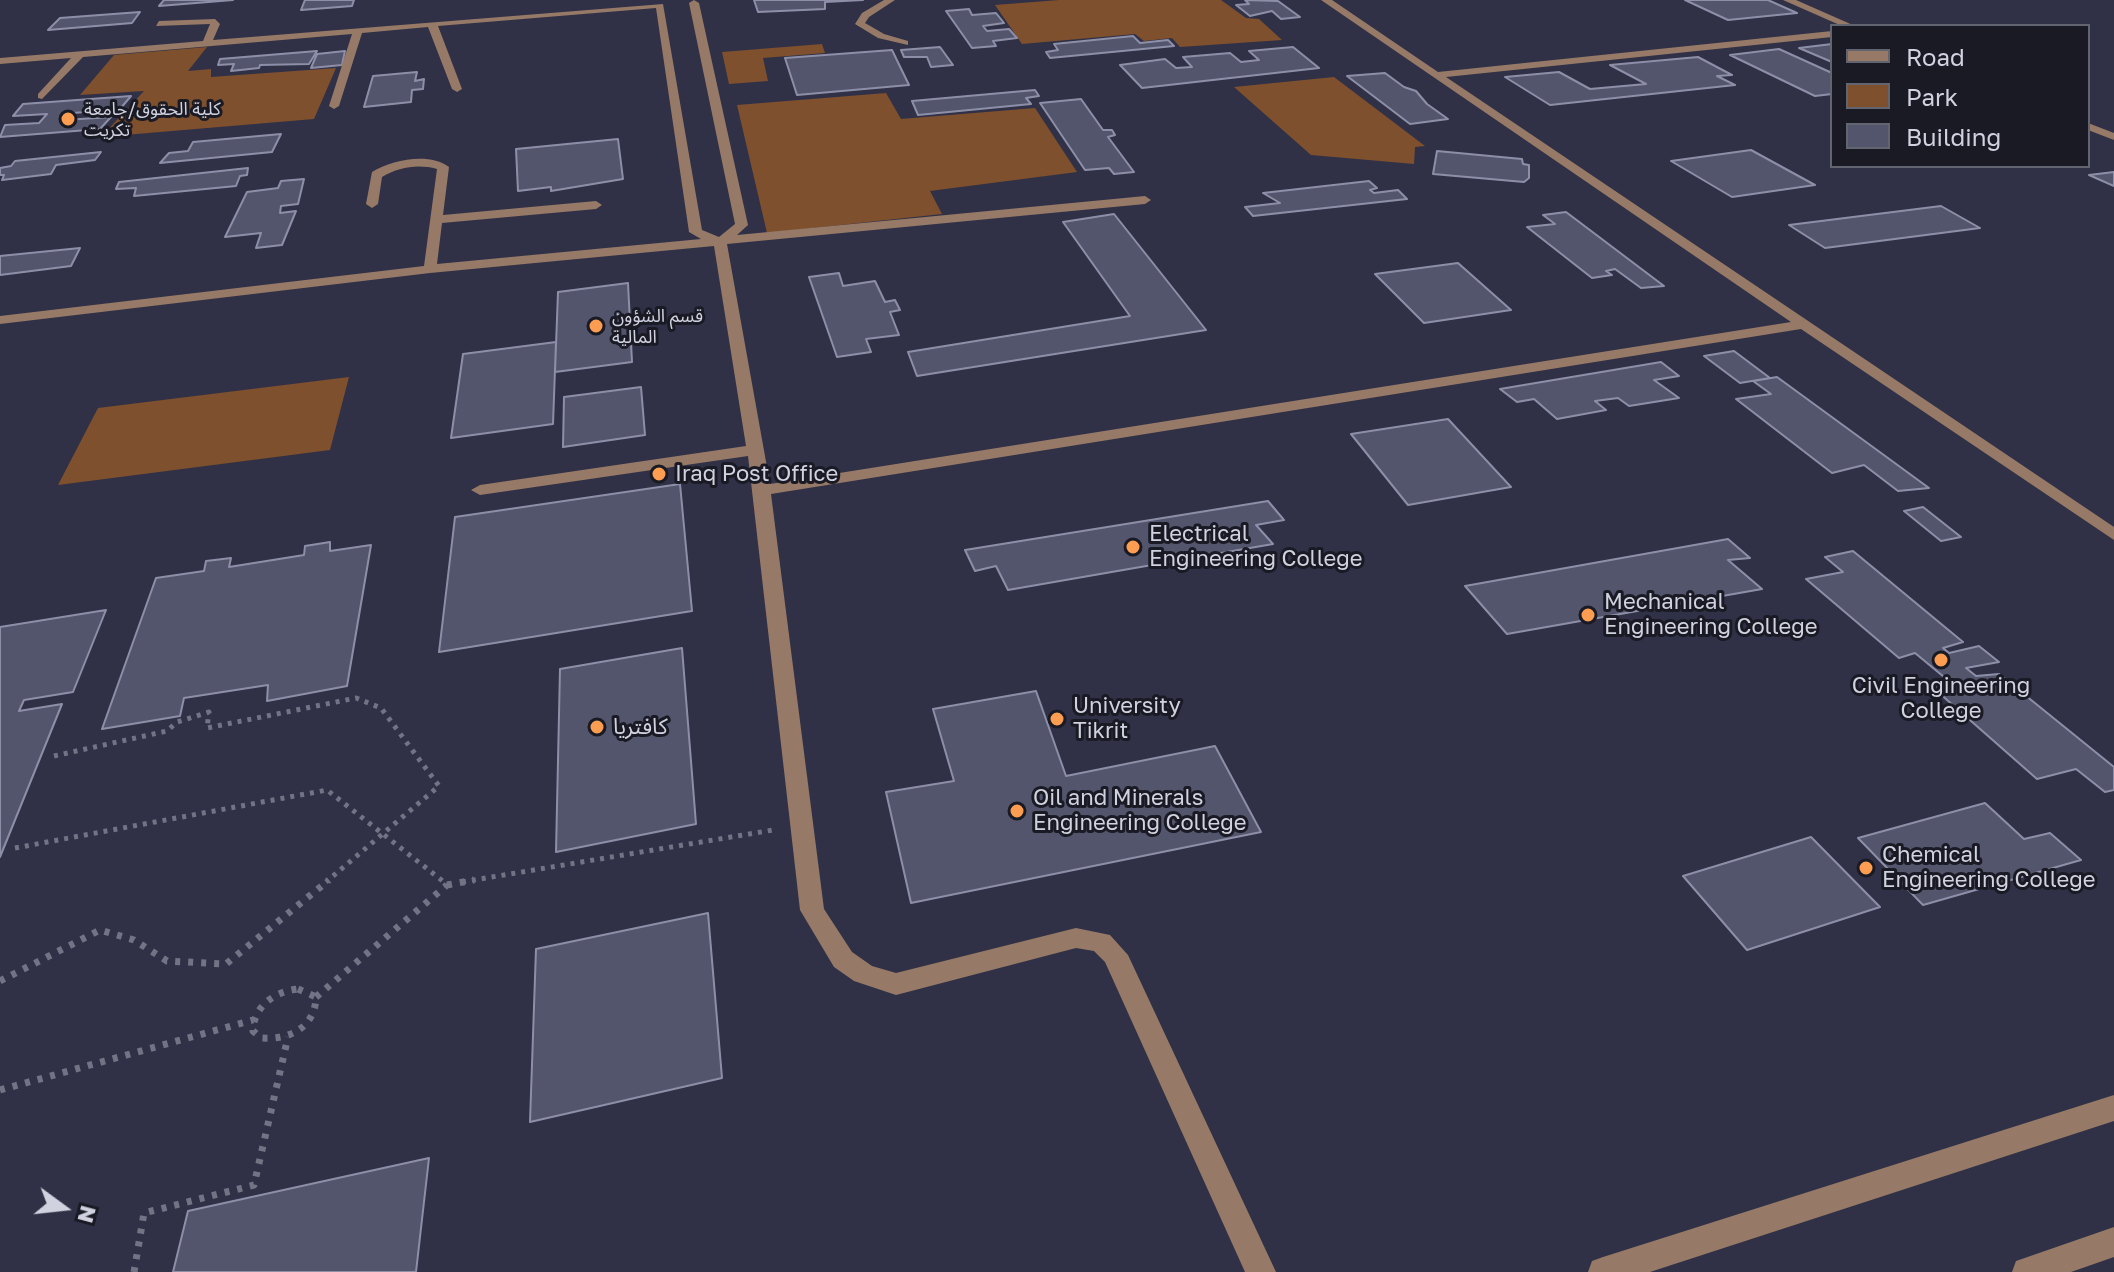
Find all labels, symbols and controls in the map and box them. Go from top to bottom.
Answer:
legend [1830,24,2090,168]
text: Road [1906,42,1965,71]
text: Park [1906,82,1958,111]
place label: كلية الحقوق/جامعة تكريت [84,98,221,140]
marker: كلية الحقوق/جامعة تكريت [59,110,77,128]
text: Building [1906,122,2001,151]
place label: قسم الشؤون المالية [612,305,703,348]
marker: قسم الشؤون المالية [587,317,605,335]
place label: Iraq Post Office [675,461,838,487]
marker: Iraq Post Office [650,465,668,483]
place label: Electrical Engineering College [1149,521,1363,572]
marker: Electrical Engineering College [1124,538,1142,556]
place label: Mechanical Engineering College [1604,589,1818,640]
marker: Mechanical Engineering College [1579,606,1597,624]
marker: Civil Engineering College [1932,651,1950,669]
place label: Civil Engineering College [1852,673,2030,724]
place label: University Tikrit [1073,693,1181,744]
marker: University Tikrit [1048,710,1066,728]
place label: كافتريا [613,714,668,740]
marker: كافتريا [588,718,606,736]
place label: Oil and Minerals Engineering College [1033,785,1247,836]
marker: Oil and Minerals Engineering College [1008,802,1026,820]
place label: Chemical Engineering College [1882,842,2096,894]
marker: Chemical Engineering College [1857,859,1875,877]
north arrow [24,1168,104,1248]
text: N [72,1203,103,1226]

